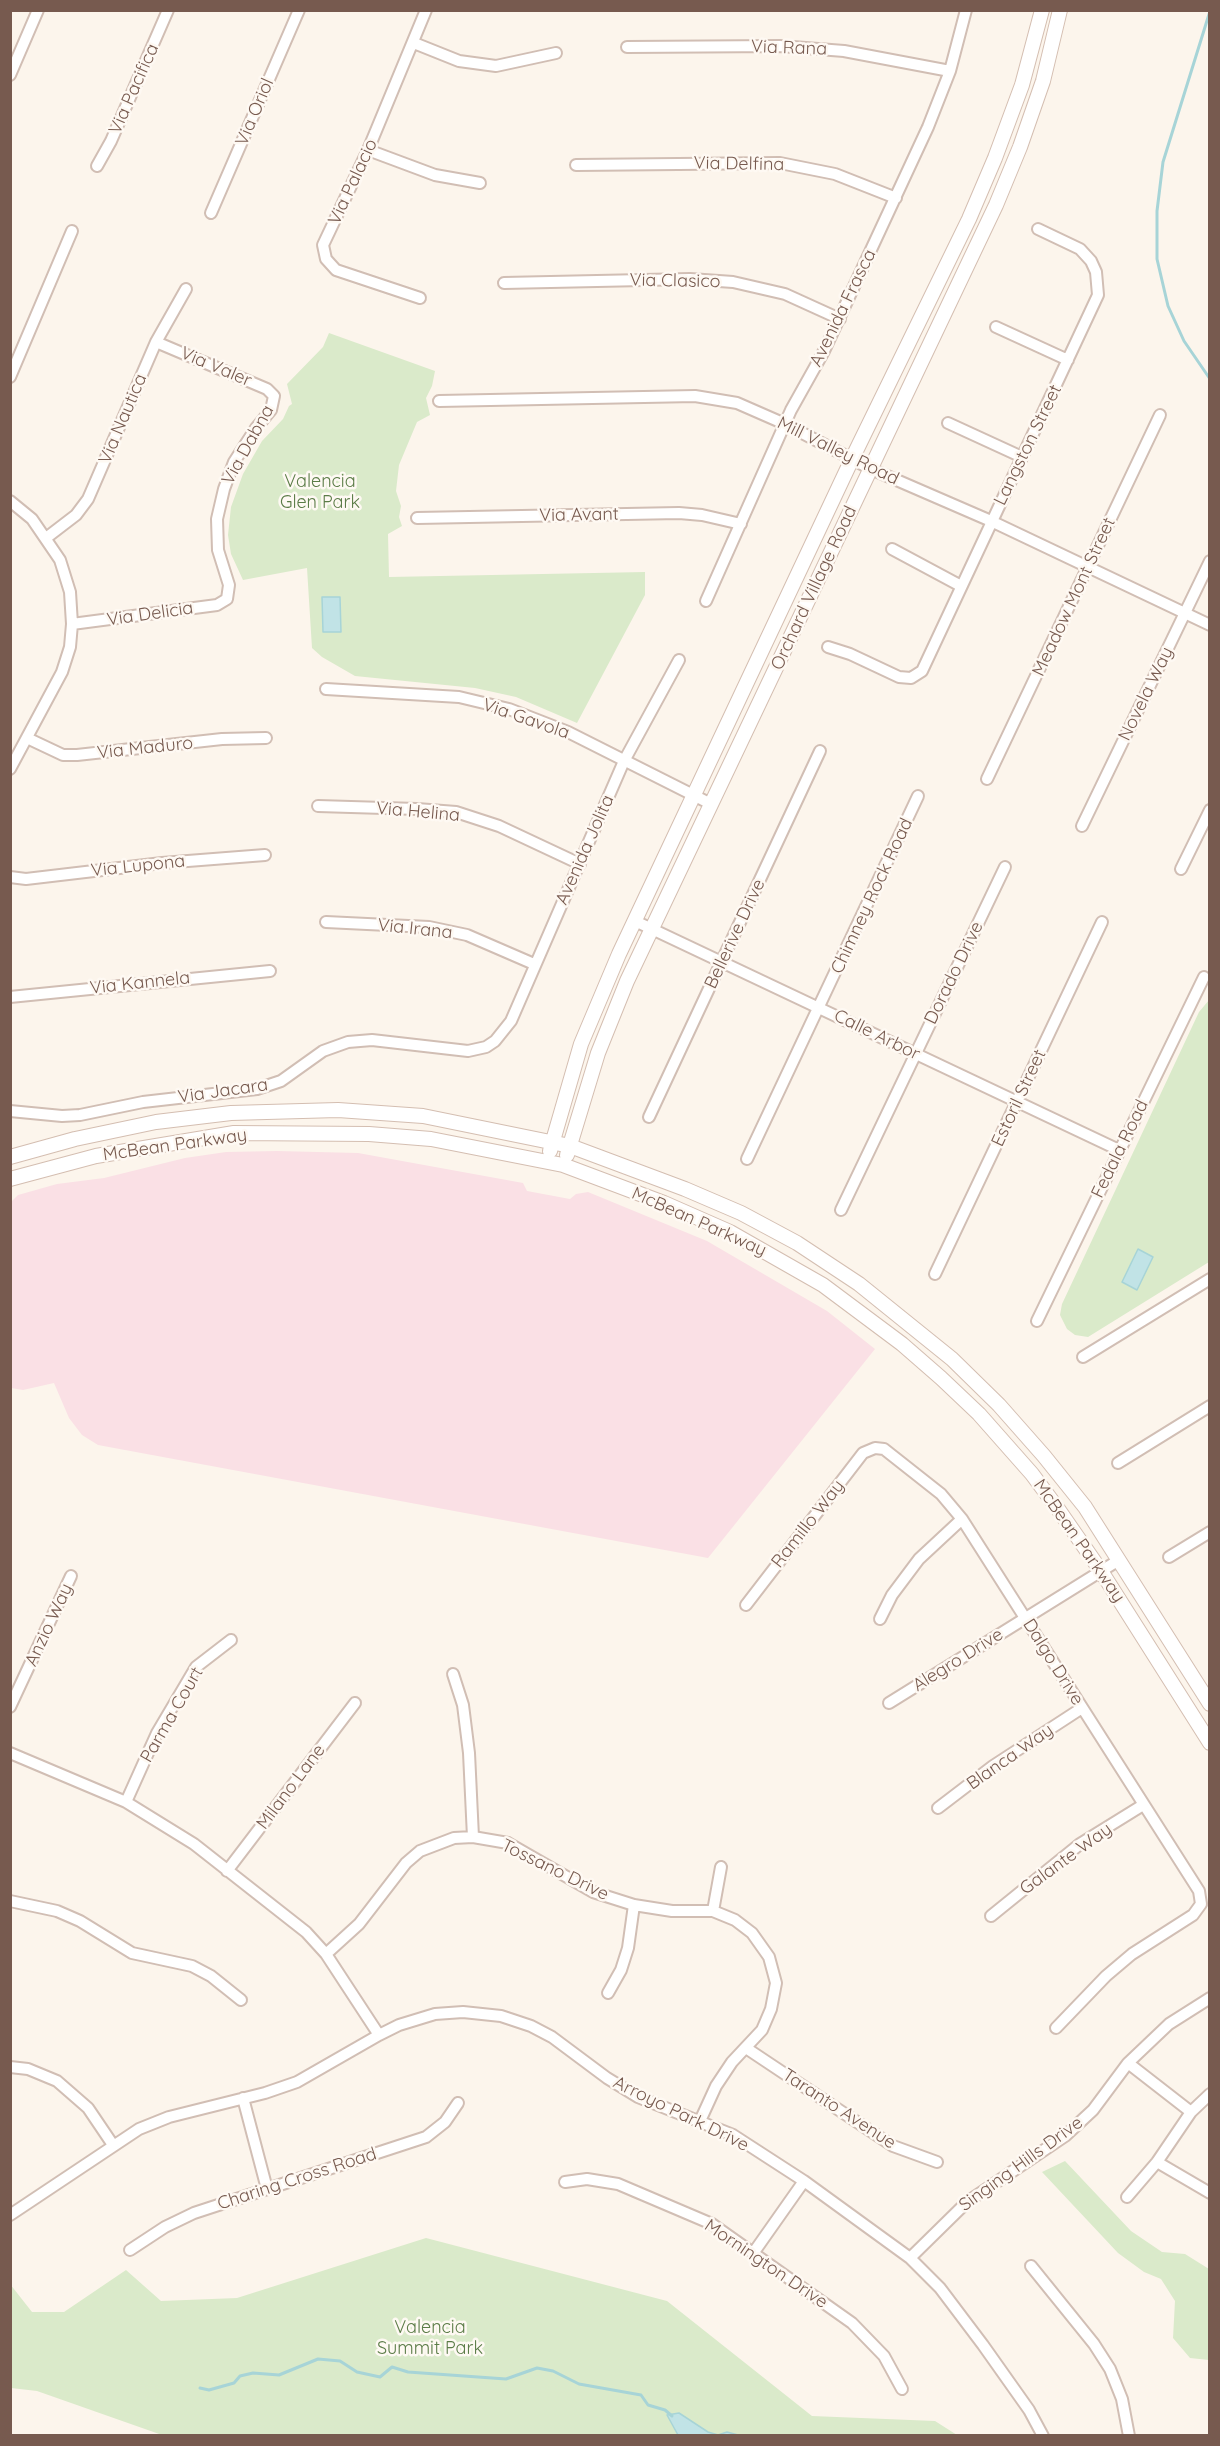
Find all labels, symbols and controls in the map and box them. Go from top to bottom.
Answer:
street label: Via Rana [751,36,827,60]
street label: Via Pacifica [104,40,164,138]
street label: Via Oriol [231,75,279,149]
street label: Via Palacio [324,136,382,228]
street label: Via Delfina [693,152,785,176]
street label: Avenida Frasca [805,246,881,370]
street label: Via Clasico [629,269,721,293]
street label: Via Valer [177,342,255,392]
street label: Via Nautica [94,371,152,467]
street label: Langston Street [989,381,1067,509]
street label: Via Dabna [217,401,279,489]
street label: Mill Valley Road [774,412,902,490]
park label: Valencia Glen Park [280,471,360,514]
street label: Orchard Village Road [766,502,862,674]
street label: Via Avant [539,504,619,526]
street label: Meadow Mont Street [1028,514,1120,680]
street label: Via Delicia [105,597,195,631]
street label: Novela Way [1114,644,1178,744]
street label: Via Gavola [480,694,572,744]
street label: Via Maduro [96,732,194,764]
street label: Avenida Jolita [551,792,619,908]
street label: Via Helina [375,798,461,826]
street label: Chimney Rock Road [826,815,918,977]
street label: Via Lupona [90,850,186,882]
street label: Bellerive Drive [700,876,770,992]
street label: Via Irana [377,914,453,944]
street label: Dorado Drive [920,918,988,1028]
street label: Via Kannela [89,967,191,999]
street label: Calle Arbor [830,1005,924,1065]
street label: Estoril Street [987,1046,1051,1150]
street label: Via Jacara [177,1074,269,1108]
street label: Fedala Road [1087,1096,1153,1202]
street label: McBean Parkway [102,1124,248,1166]
street label: McBean Parkway [628,1183,770,1261]
street label: McBean Parkway [1029,1475,1129,1607]
street label: Ramillo Way [767,1476,849,1572]
street label: Anzio Way [20,1580,78,1670]
street label: Dalgo Drive [1018,1615,1088,1709]
street label: Alegro Drive [909,1624,1007,1696]
street label: Parma Court [136,1663,208,1767]
street label: Blanca Way [963,1719,1057,1795]
street label: Milano Lane [252,1740,330,1834]
street label: Galante Way [1016,1818,1116,1900]
street label: Tossano Drive [498,1835,612,1905]
street label: Taranto Avenue [778,2064,900,2154]
street label: Arroyo Park Drive [610,2072,752,2156]
street label: Singing Hills Drive [955,2112,1087,2216]
street label: Charing Cross Road [215,2143,379,2215]
street label: Mornington Drive [700,2215,832,2313]
park label: Valencia Summit Park [377,2317,483,2360]

